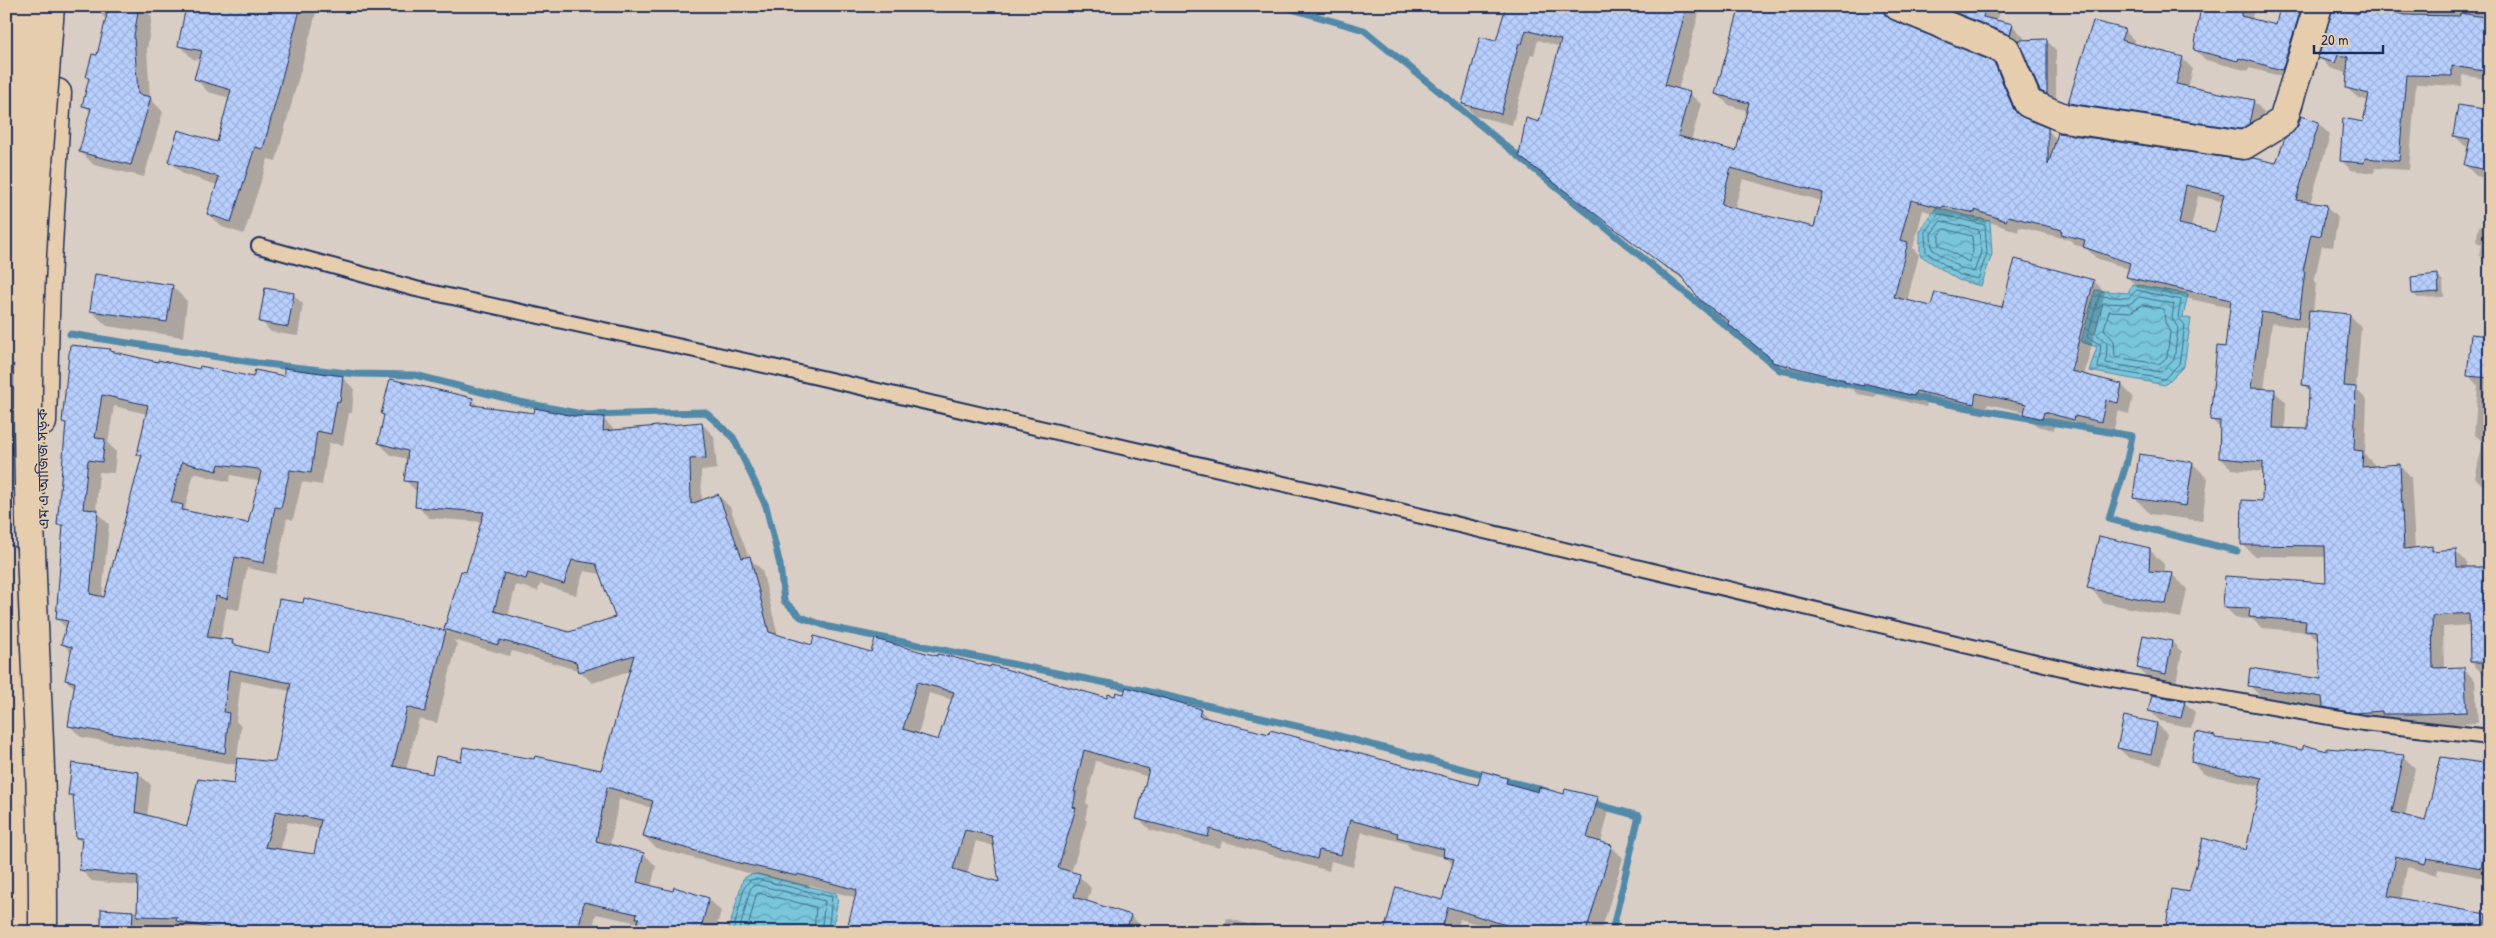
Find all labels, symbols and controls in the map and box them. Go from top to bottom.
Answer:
scale bar [2314,22,2382,54]
text: 20 m [2321,29,2348,50]
street label: এম এ আজিজ সড়ক [31,408,54,530]

